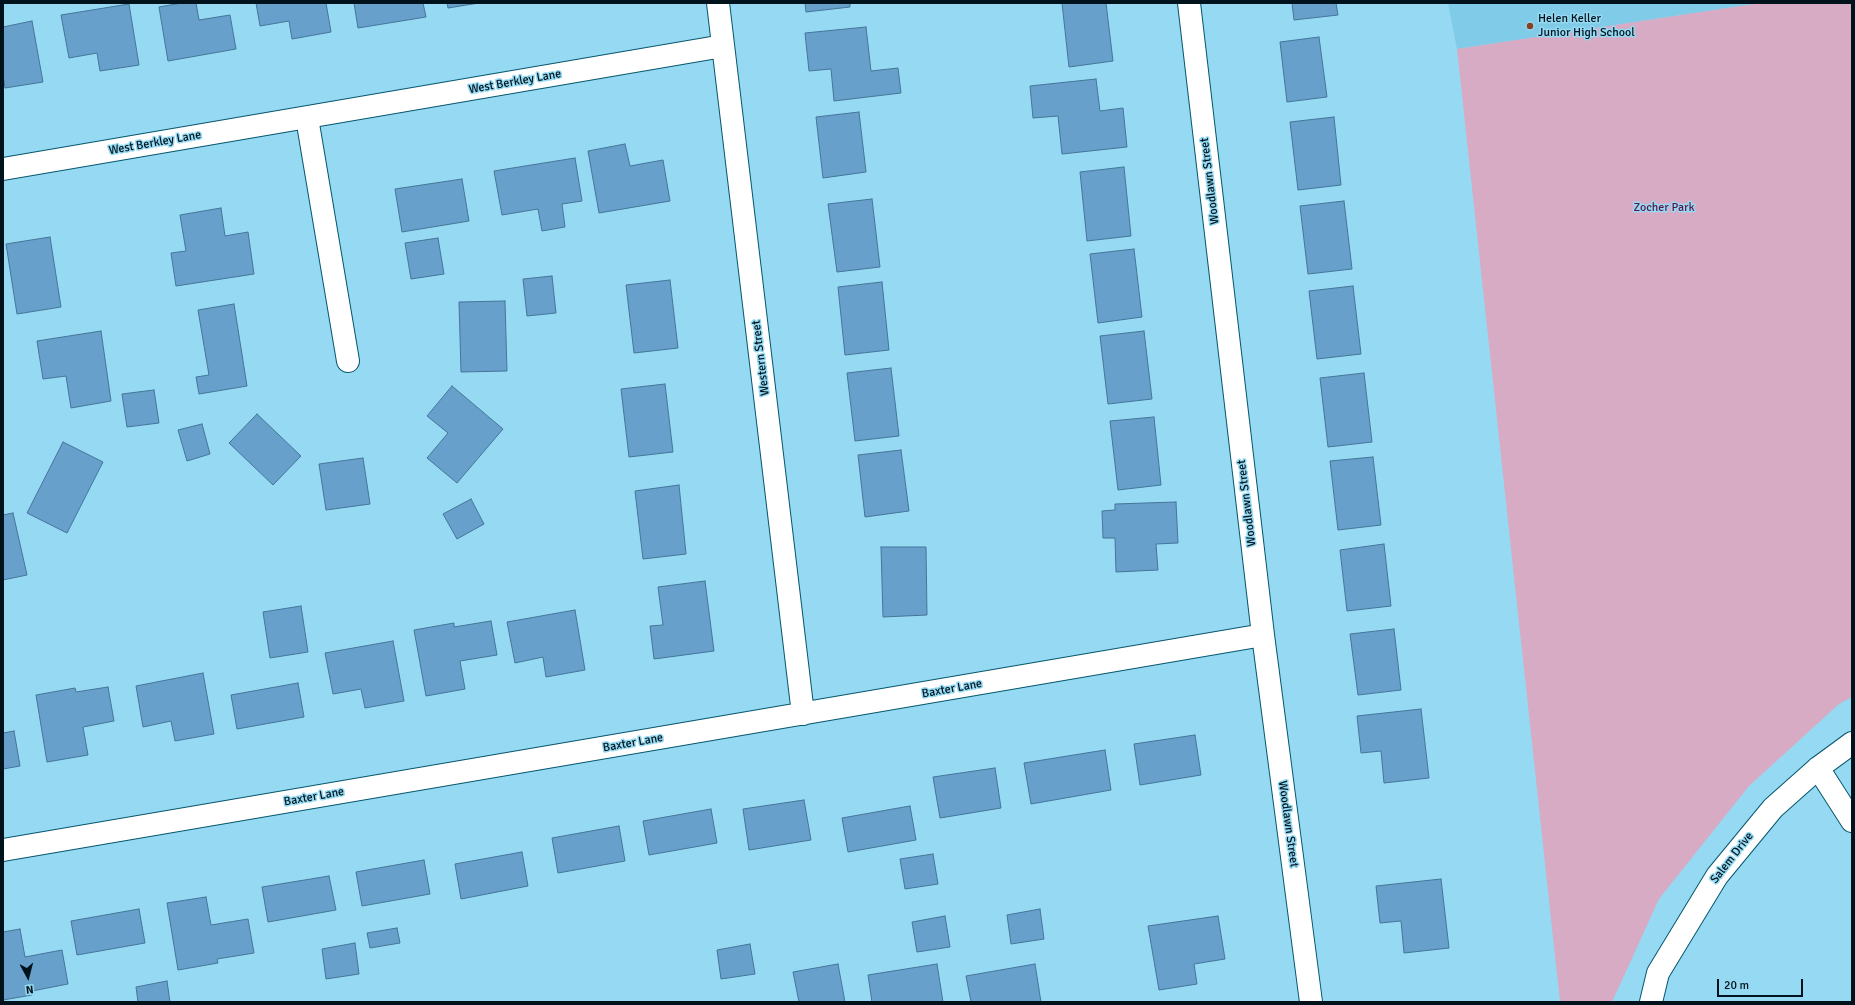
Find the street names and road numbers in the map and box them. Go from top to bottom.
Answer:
street label: West Berkley Lane [468,67,562,97]
street label: West Berkley Lane [108,128,202,158]
street label: Woodlawn Street [1198,137,1222,225]
street label: Western Street [749,319,773,397]
street label: Woodlawn Street [1235,459,1259,547]
street label: Baxter Lane [921,677,983,701]
street label: Baxter Lane [602,731,664,755]
street label: Woodlawn Street [1275,780,1301,868]
street label: Baxter Lane [283,785,345,809]
street label: Salem Drive [1707,829,1757,887]

